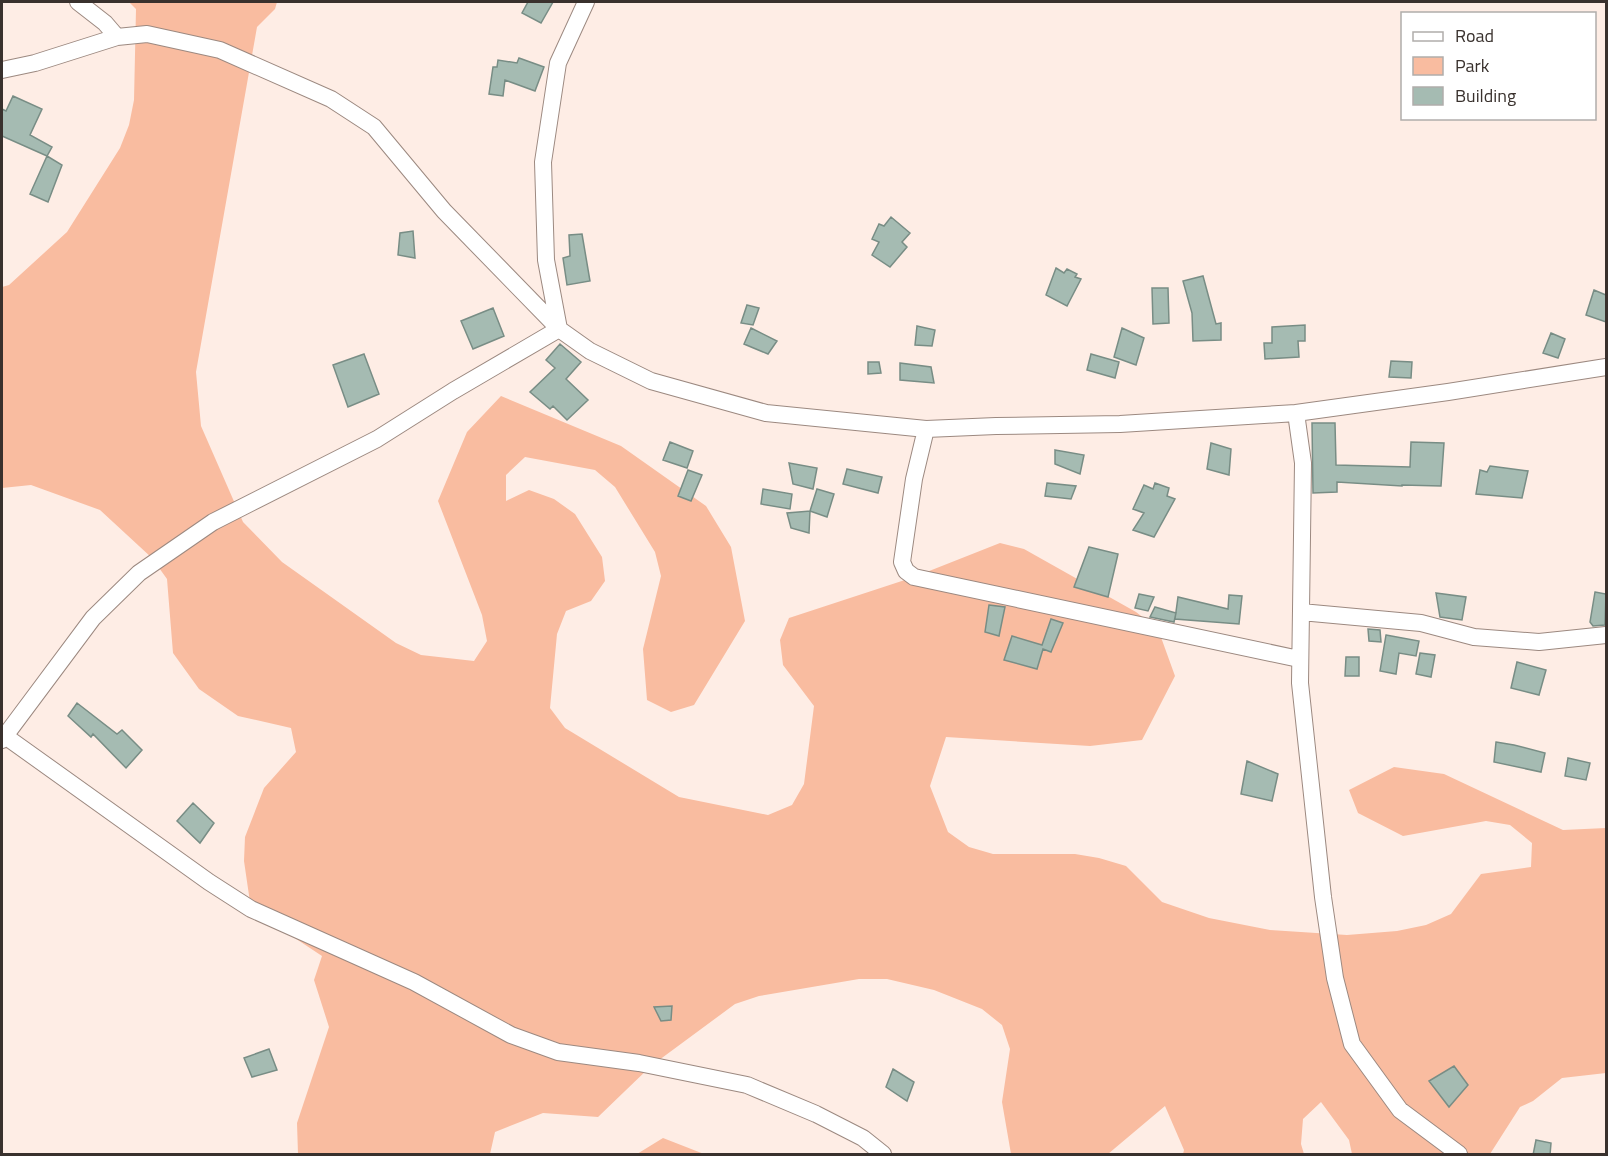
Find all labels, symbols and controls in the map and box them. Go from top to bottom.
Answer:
legend [1401,12,1596,120]
text: Road [1455,22,1494,49]
text: Park [1455,52,1490,79]
text: Building [1455,82,1516,109]

